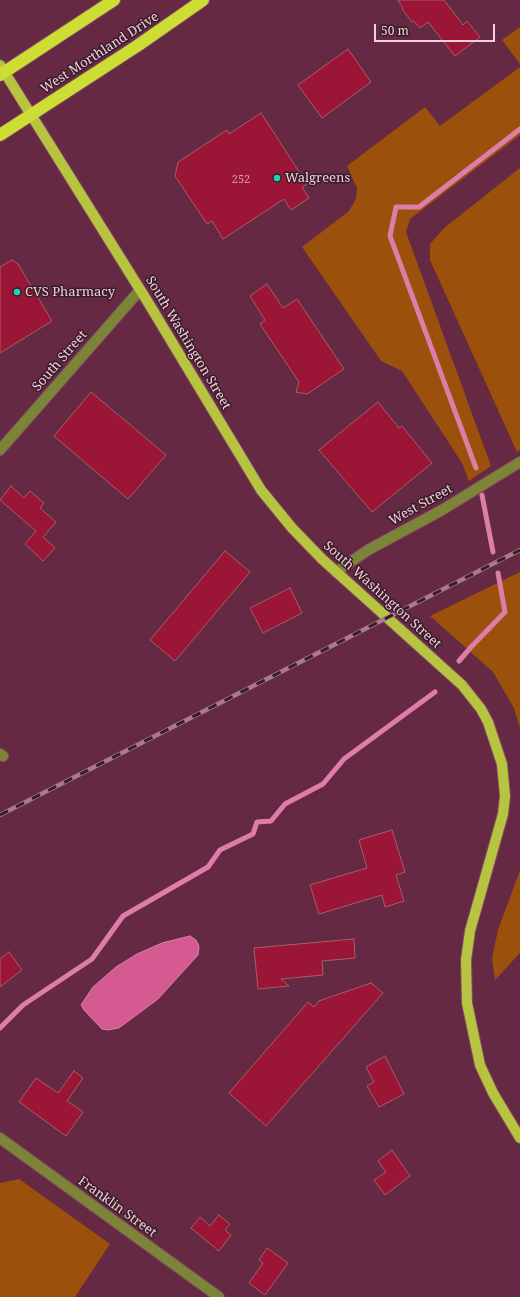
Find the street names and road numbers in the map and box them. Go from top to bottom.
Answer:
street label: West Morthland Drive [38,9,162,97]
street label: South Washington Street [142,273,234,413]
street label: South Street [29,327,91,395]
street label: West Street [387,481,455,529]
street label: South Washington Street [320,538,444,652]
street label: Franklin Street [75,1173,159,1241]

